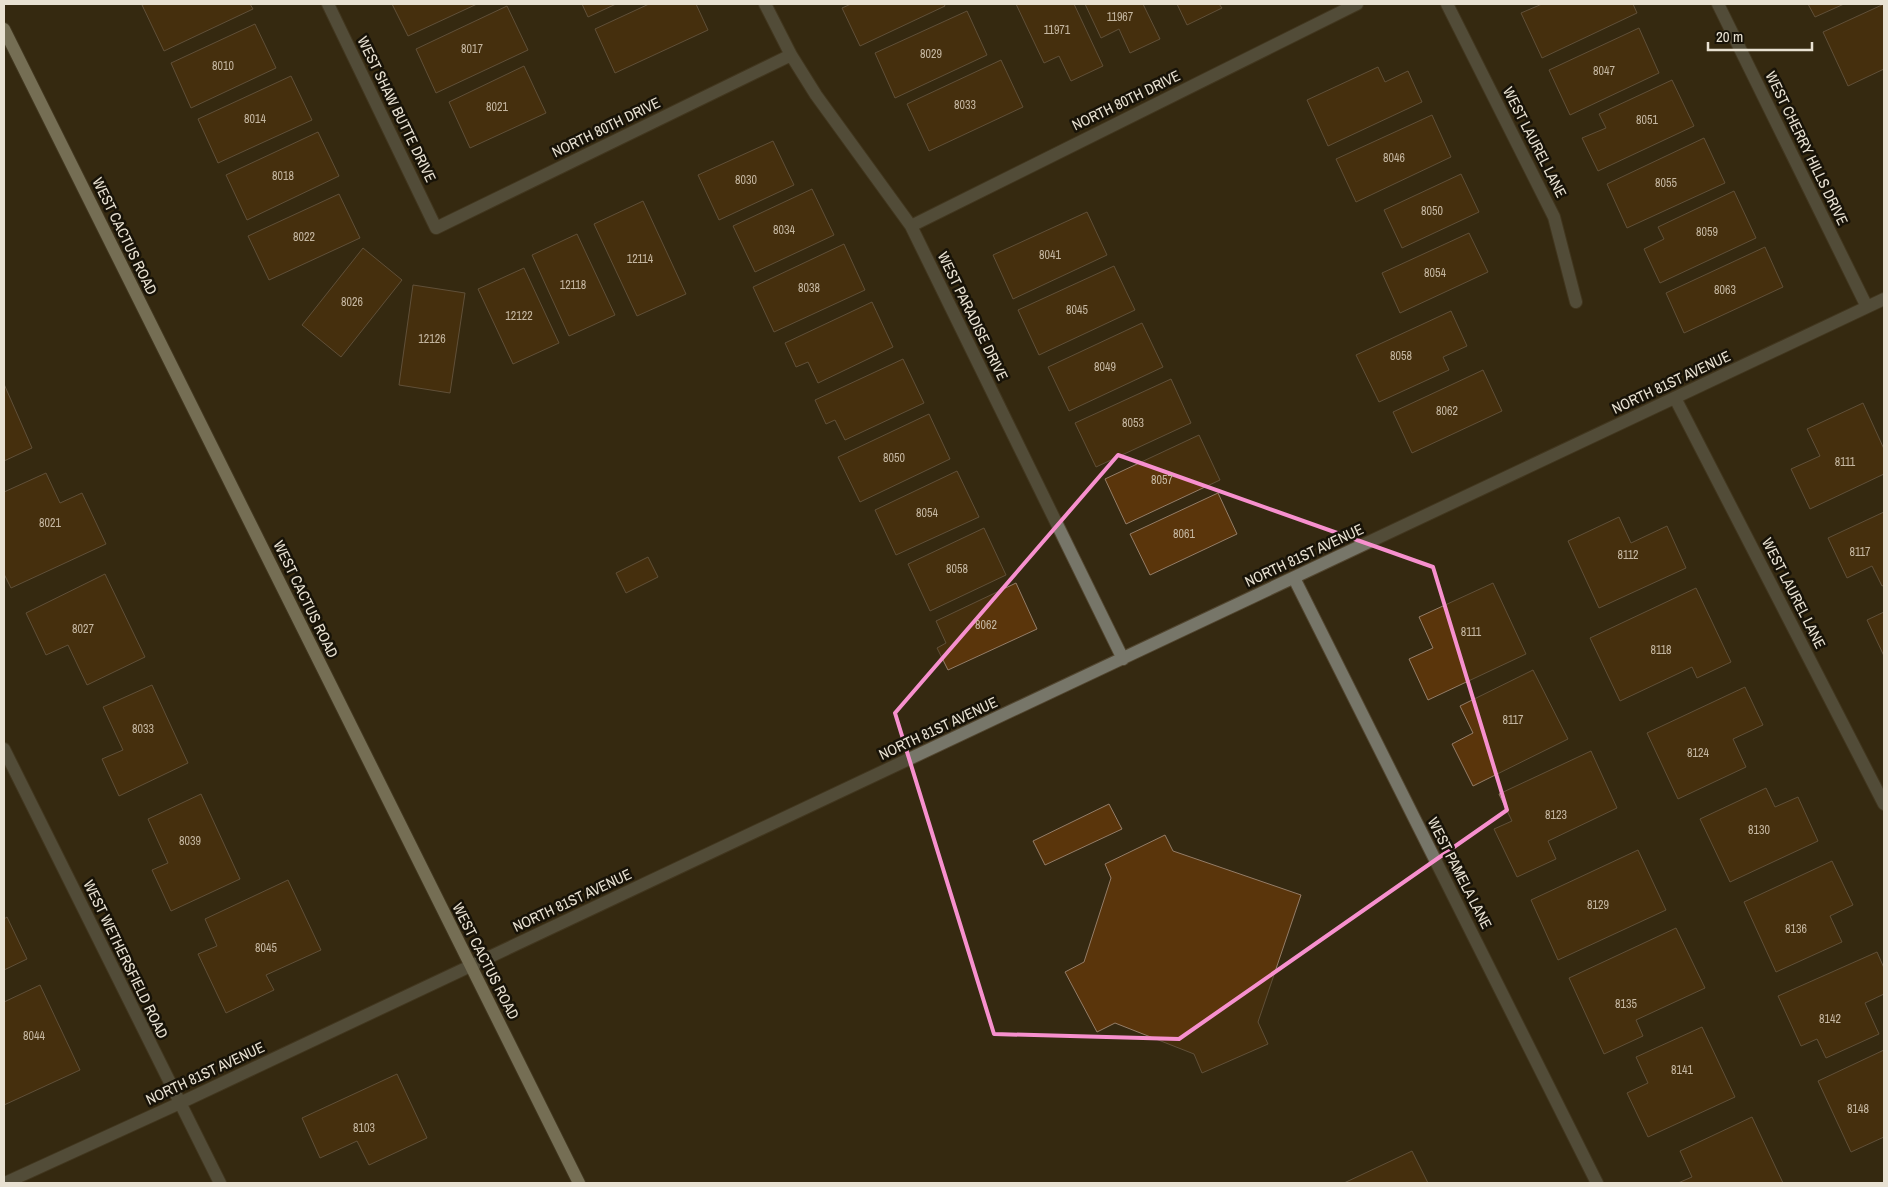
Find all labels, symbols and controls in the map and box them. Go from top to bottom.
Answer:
house number: 11967 [1107,9,1134,25]
scale bar [1708,20,1812,52]
house number: 11971 [1044,22,1071,38]
text: 20 m [1716,26,1743,47]
street label: WEST SHAW BUTTE DRIVE [353,33,441,185]
house number: 8017 [461,41,483,57]
house number: 8029 [920,46,942,62]
house number: 8010 [212,58,234,74]
house number: 8047 [1593,63,1615,79]
street label: NORTH 80TH DRIVE [1068,65,1184,135]
street label: WEST CHERRY HILLS DRIVE [1761,68,1853,228]
street label: WEST LAUREL LANE [1498,83,1572,201]
street label: NORTH 80TH DRIVE [548,92,664,162]
house number: 8033 [954,97,976,113]
house number: 8021 [486,99,508,115]
house number: 8014 [244,111,266,127]
house number: 8051 [1636,112,1658,128]
house number: 8046 [1383,150,1405,166]
house number: 8018 [272,168,294,184]
house number: 8030 [735,172,757,188]
street label: WEST CACTUS ROAD [87,174,163,298]
house number: 8055 [1655,175,1677,191]
house number: 8050 [1421,203,1443,219]
house number: 8034 [773,222,795,238]
house number: 8059 [1696,224,1718,240]
house number: 8022 [293,229,315,245]
house number: 8041 [1039,247,1061,263]
street label: WEST PARADISE DRIVE [933,248,1013,384]
house number: 12114 [627,251,654,267]
house number: 8054 [1424,265,1446,281]
house number: 12118 [560,277,586,293]
house number: 8038 [798,280,820,296]
house number: 8063 [1714,282,1736,298]
house number: 8026 [341,294,363,310]
house number: 8045 [1066,302,1088,318]
house number: 12122 [505,308,533,324]
house number: 12126 [418,331,446,347]
street label: NORTH 81ST AVENUE [1608,345,1734,419]
house number: 8058 [1390,348,1412,364]
house number: 8049 [1094,359,1116,375]
house number: 8062 [1436,403,1458,419]
house number: 8053 [1122,415,1144,431]
house number: 8050 [883,450,905,466]
house number: 8111 [1835,454,1856,470]
house number: 8057 [1151,472,1173,488]
house number: 8054 [916,505,938,521]
house number: 8021 [39,515,61,531]
street label: NORTH 81ST AVENUE [1241,518,1367,592]
house number: 8061 [1173,526,1195,542]
street label: WEST LAUREL LANE [1757,534,1831,652]
street label: WEST CACTUS ROAD [268,537,344,661]
house number: 8117 [1849,544,1871,560]
house number: 8112 [1617,547,1639,563]
house number: 8058 [946,561,968,577]
house number: 8062 [975,617,997,633]
house number: 8027 [72,621,94,637]
house number: 8111 [1461,624,1482,640]
house number: 8118 [1650,642,1672,658]
street label: NORTH 81ST AVENUE [875,691,1001,765]
house number: 8117 [1502,712,1524,728]
house number: 8033 [132,721,154,737]
house number: 8124 [1687,745,1709,761]
house number: 8123 [1545,807,1567,823]
street label: WEST PAMELA LANE [1423,814,1497,932]
house number: 8130 [1748,822,1770,838]
house number: 8039 [179,833,201,849]
street label: NORTH 81ST AVENUE [509,863,635,937]
street label: WEST WETHERSFIELD ROAD [78,876,174,1042]
house number: 8129 [1587,897,1609,913]
street label: WEST CACTUS ROAD [448,899,525,1023]
house number: 8136 [1785,921,1807,937]
house number: 8045 [255,940,277,956]
house number: 8135 [1615,996,1637,1012]
house number: 8142 [1819,1011,1841,1027]
house number: 8044 [23,1028,45,1044]
street label: NORTH 81ST AVENUE [142,1036,268,1110]
house number: 8141 [1671,1062,1693,1078]
house number: 8148 [1847,1101,1869,1117]
house number: 8103 [353,1120,375,1136]

